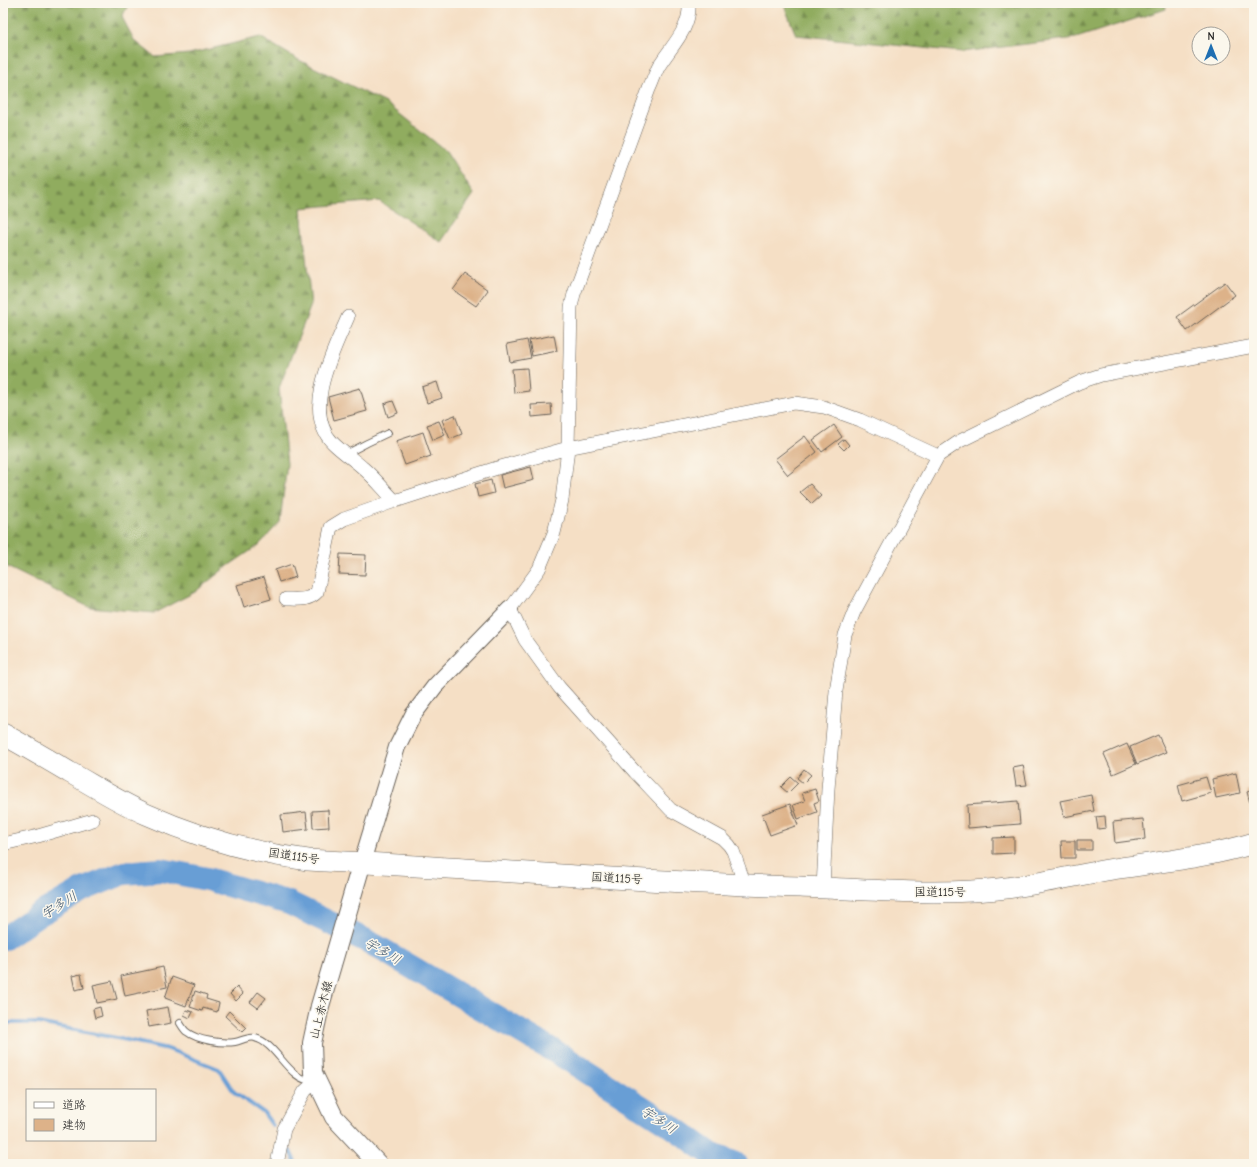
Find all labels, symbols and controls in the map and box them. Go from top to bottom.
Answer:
north arrow [1191,26,1231,66]
text: N [1207,30,1215,43]
street label: 国道115号 [267,845,321,867]
street label: 国道115号 [591,870,643,886]
street label: 国道115号 [914,885,966,899]
water label: 宇多川 [38,888,80,922]
water label: 宇多川 [362,935,404,967]
street label: 山上赤木線 [307,979,335,1041]
legend [26,1089,156,1141]
text: 道路 [62,1098,86,1112]
water label: 宇多川 [639,1103,679,1137]
text: 建物 [62,1118,86,1132]

